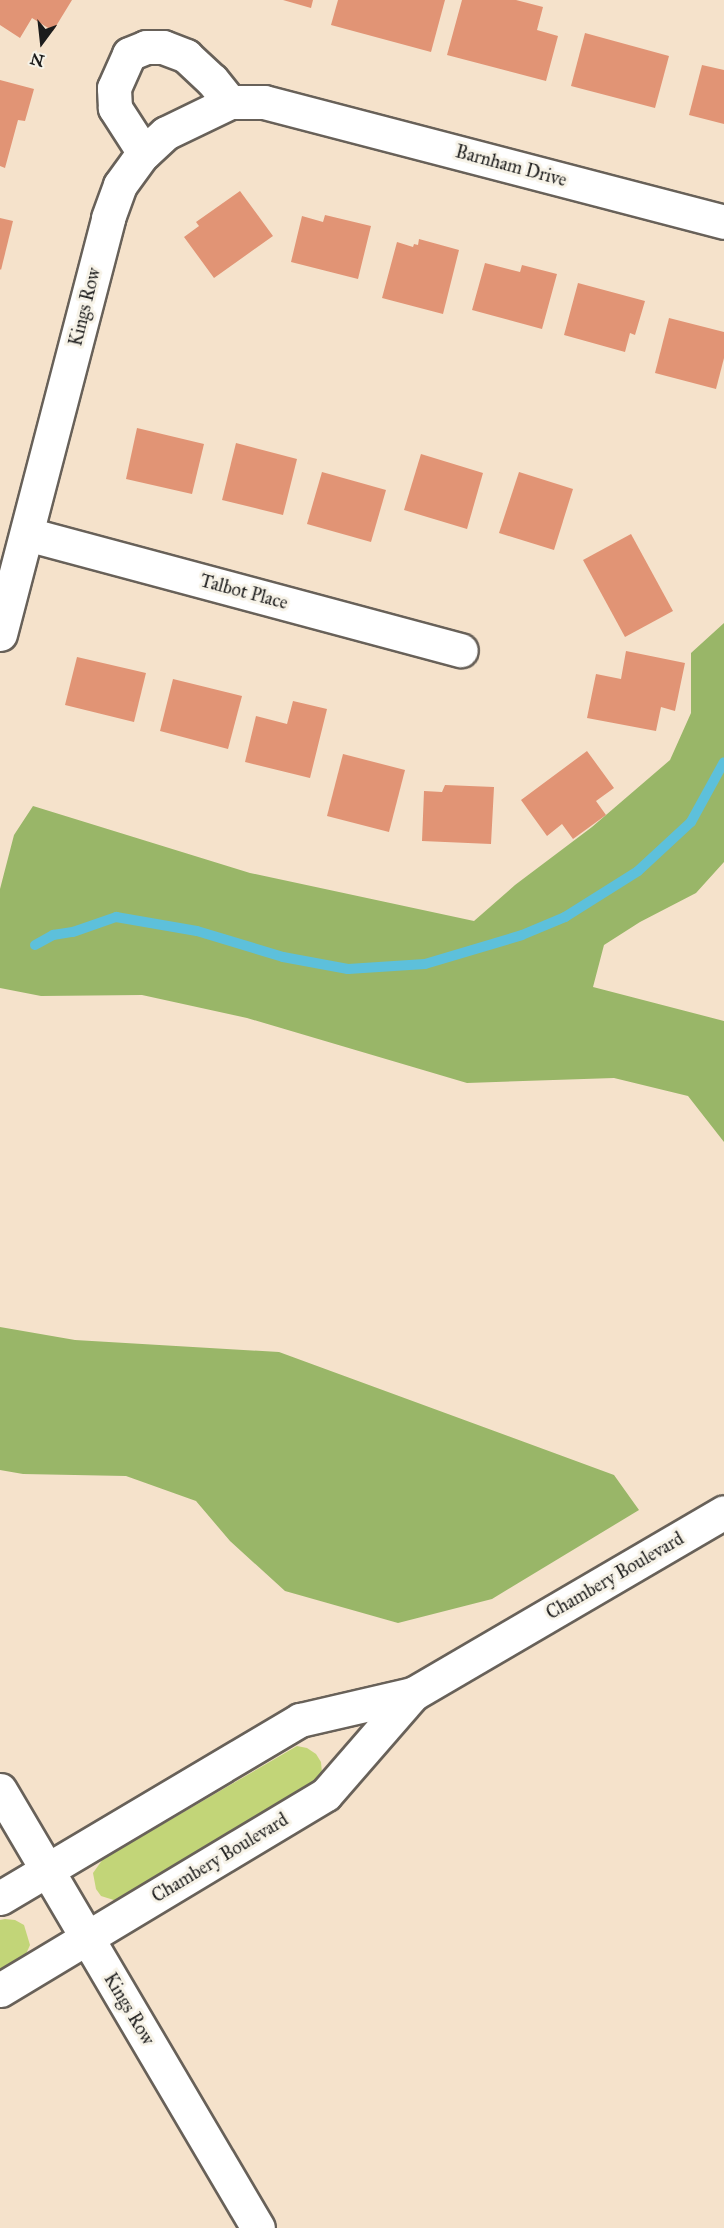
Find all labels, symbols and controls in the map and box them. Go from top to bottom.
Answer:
north arrow [12,12,72,72]
text: N [28,49,46,71]
street label: Barnham Drive [453,141,569,191]
street label: Kings Row [65,266,105,348]
street label: Talbot Place [198,570,290,614]
street label: Chambery Boulevard [542,1528,688,1624]
street label: Chambery Boulevard [148,1809,292,1907]
street label: Kings Row [99,1969,159,2049]

